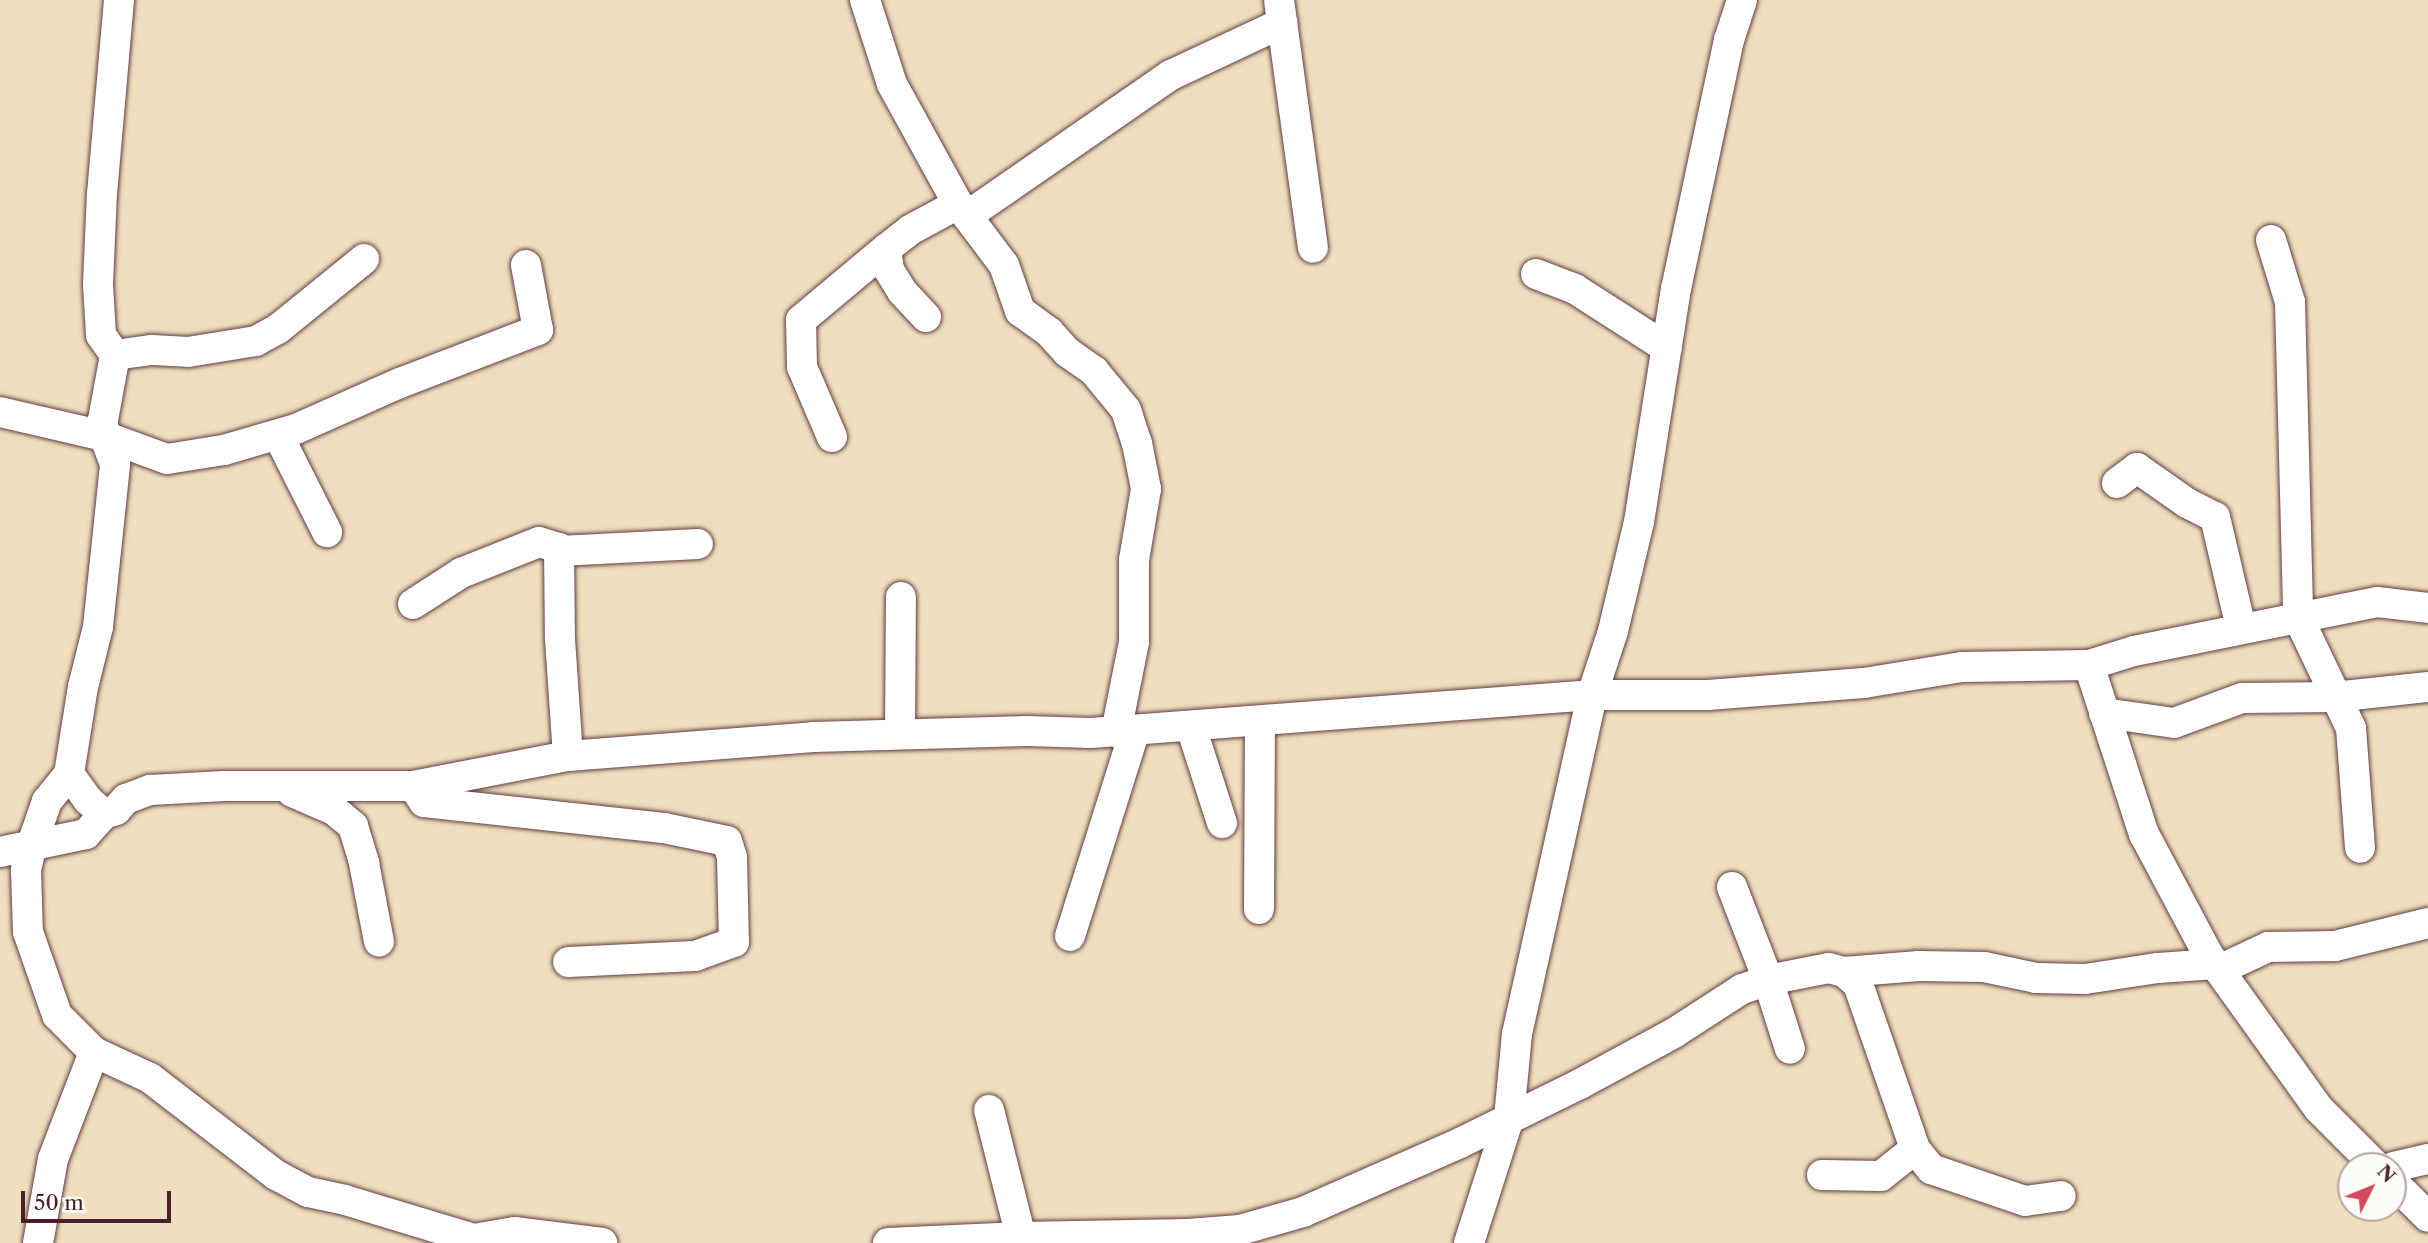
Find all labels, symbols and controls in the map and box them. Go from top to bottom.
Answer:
north arrow [2337,1152,2407,1222]
text: N [2372,1160,2400,1188]
scale bar [24,1176,175,1220]
text: 50 m [34,1190,84,1215]

